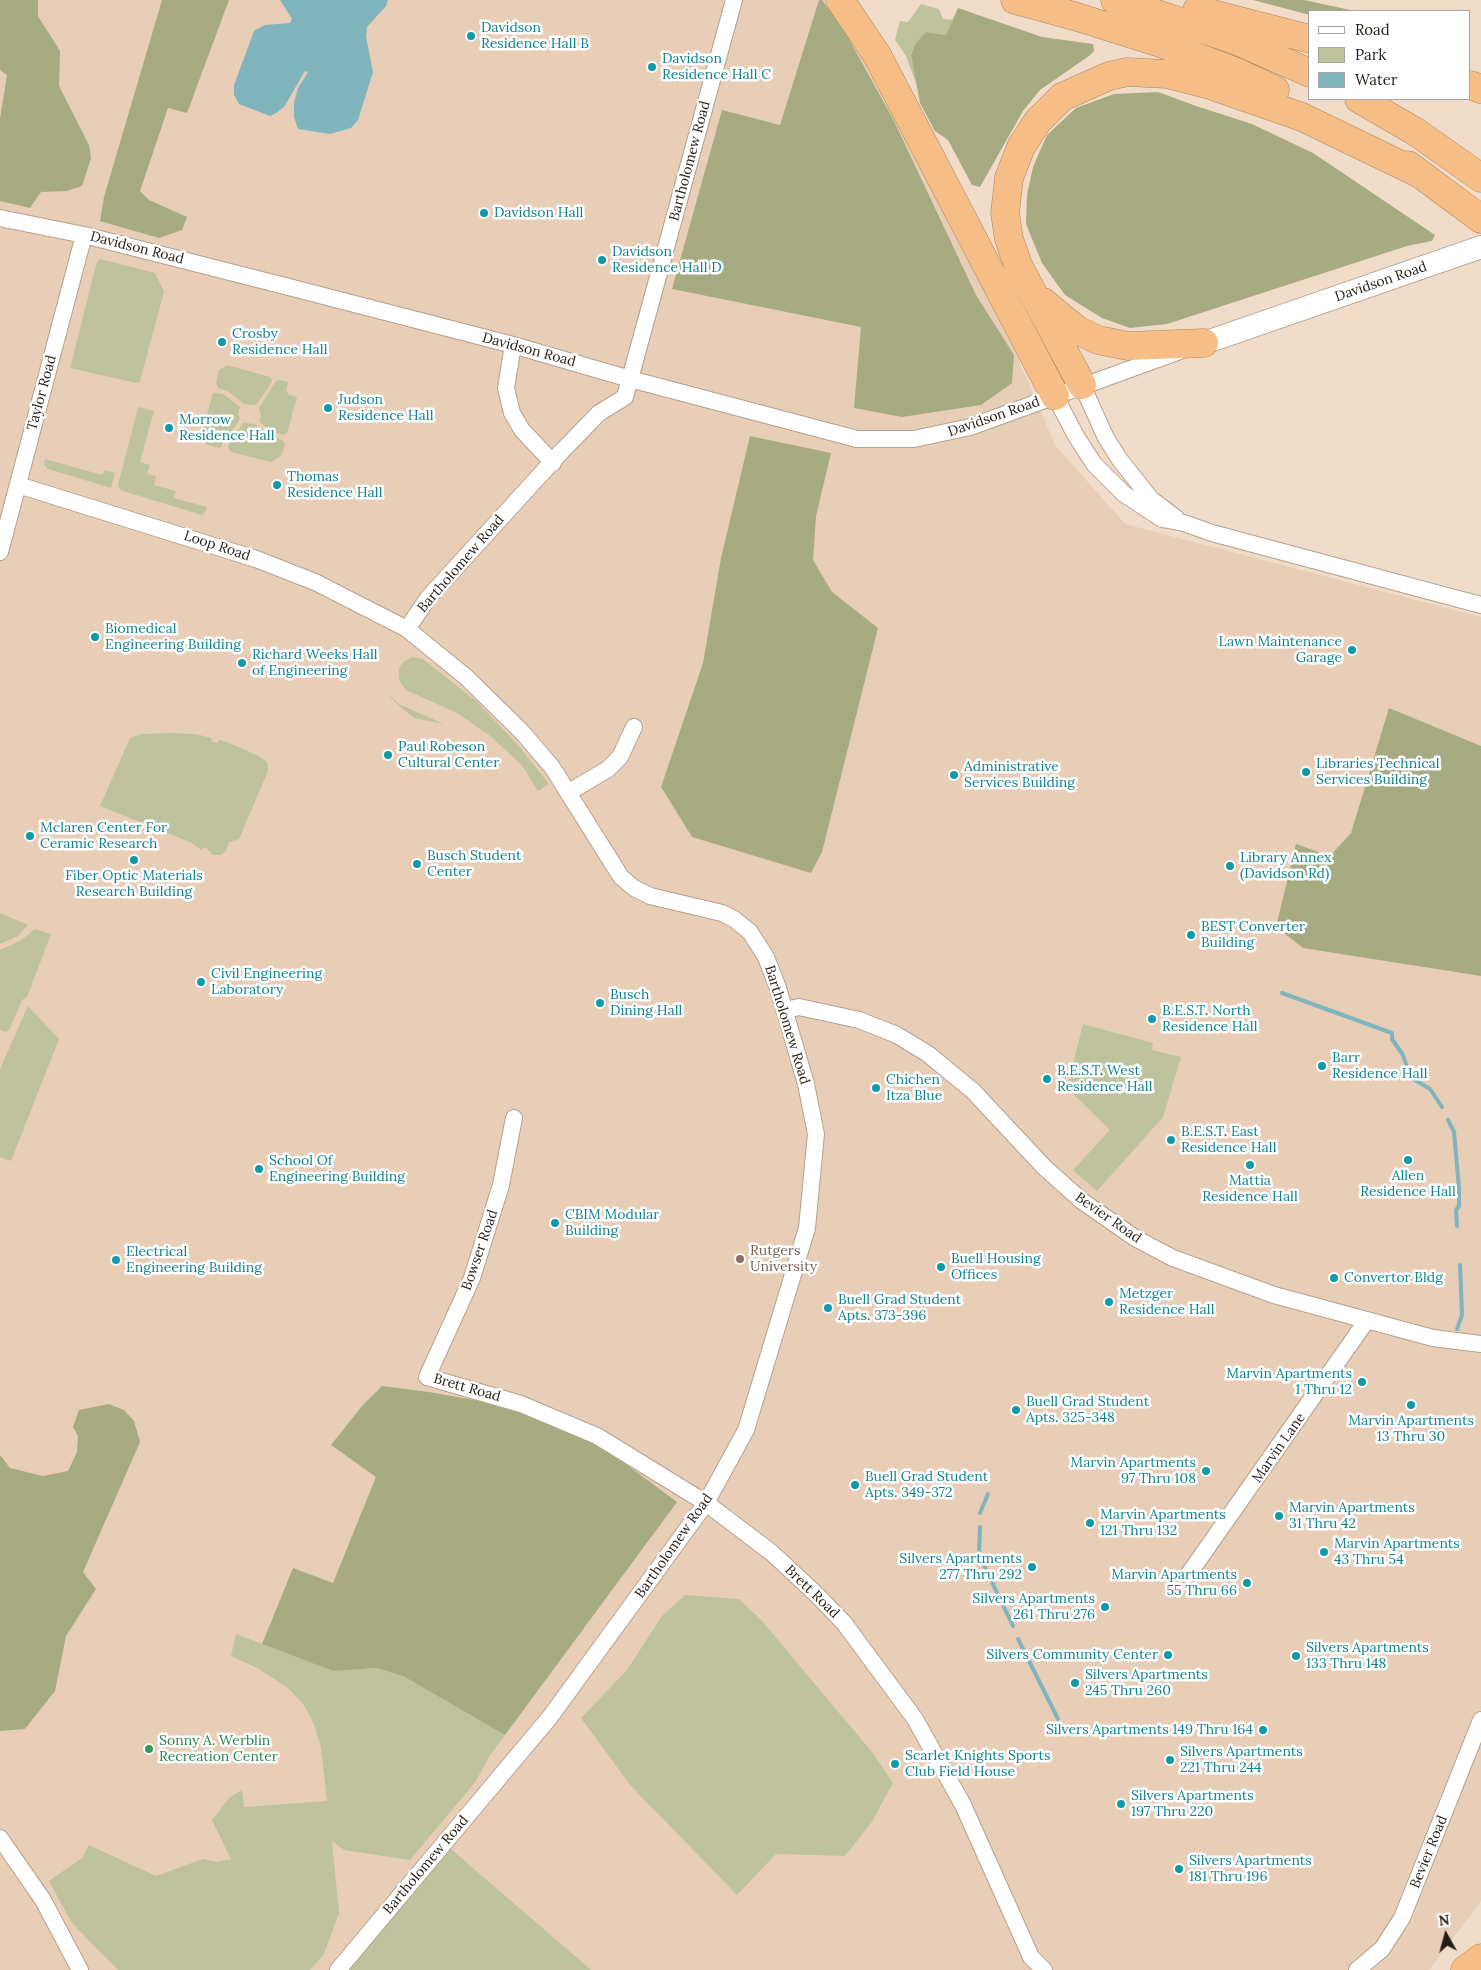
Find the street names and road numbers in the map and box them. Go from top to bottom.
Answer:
street label: Bartholomew Road [666,99,714,223]
street label: Davidson Road [88,228,186,268]
street label: Davidson Road [1333,258,1429,306]
street label: Davidson Road [480,329,578,371]
street label: Taylor Road [24,354,60,432]
street label: Davidson Road [946,393,1042,441]
street label: Bartholomew Road [414,512,508,616]
street label: Loop Road [182,527,252,565]
street label: Bartholomew Road [761,963,813,1087]
street label: Bevier Road [1072,1189,1144,1247]
street label: Bowser Road [458,1207,502,1293]
street label: Brett Road [431,1370,503,1406]
street label: Marvin Lane [1249,1410,1309,1486]
street label: Bartholomew Road [632,1491,716,1601]
street label: Brett Road [781,1562,843,1622]
street label: Bartholomew Road [380,1812,472,1918]
street label: Bevier Road [1407,1813,1451,1891]

